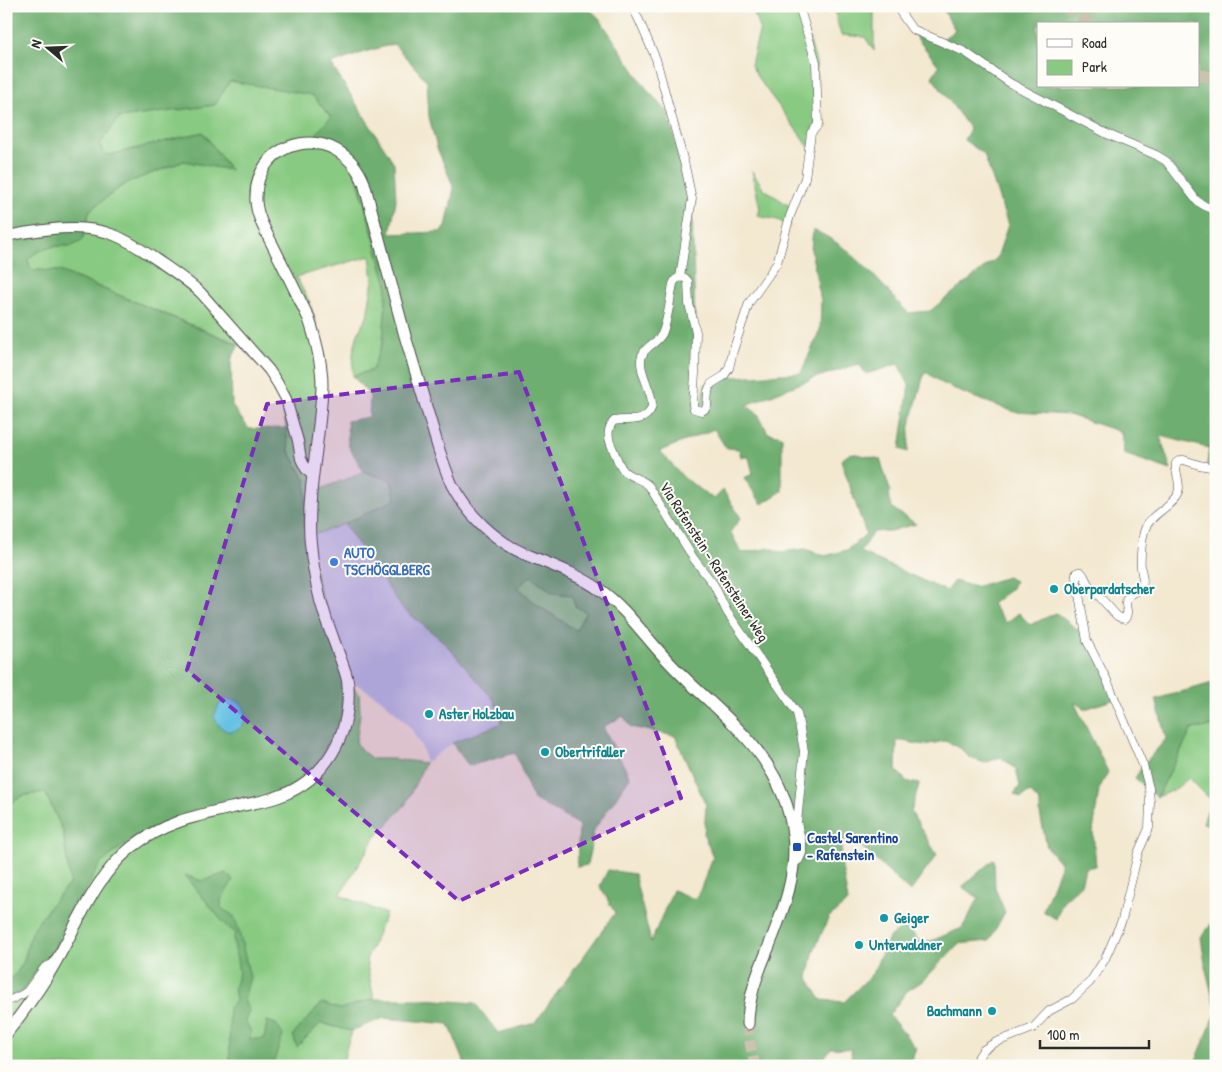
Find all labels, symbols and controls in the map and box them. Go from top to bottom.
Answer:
north arrow [22,22,72,72]
legend [1037,22,1200,88]
text: Road [1082,32,1107,53]
text: N [25,36,46,50]
text: Park [1082,56,1107,77]
street label: Via Rafenstein - Rafensteiner Weg [655,478,774,646]
place label: AUTO TSCHÖGGLBERG [343,542,431,580]
marker: AUTO TSCHÖGGLBERG [328,556,340,568]
place label: Oberpardatscher [1064,578,1155,600]
marker: Oberpardatscher [1048,583,1060,595]
place label: Aster Holzbau [439,703,515,724]
marker: Aster Holzbau [423,708,435,720]
place label: Obertrifaller [555,741,625,762]
marker: Obertrifaller [539,746,551,758]
place label: Castel Sarentino - Rafenstein [807,827,898,865]
marker: Castel Sarentino - Rafenstein [791,841,803,853]
place label: Geiger [894,907,929,929]
marker: Geiger [878,912,890,924]
place label: Unterwaldner [869,934,942,955]
marker: Unterwaldner [853,939,865,951]
place label: Bachmann [927,1000,982,1021]
marker: Bachmann [986,1005,998,1017]
scale bar [1040,1017,1148,1049]
text: 100 m [1047,1024,1080,1045]

